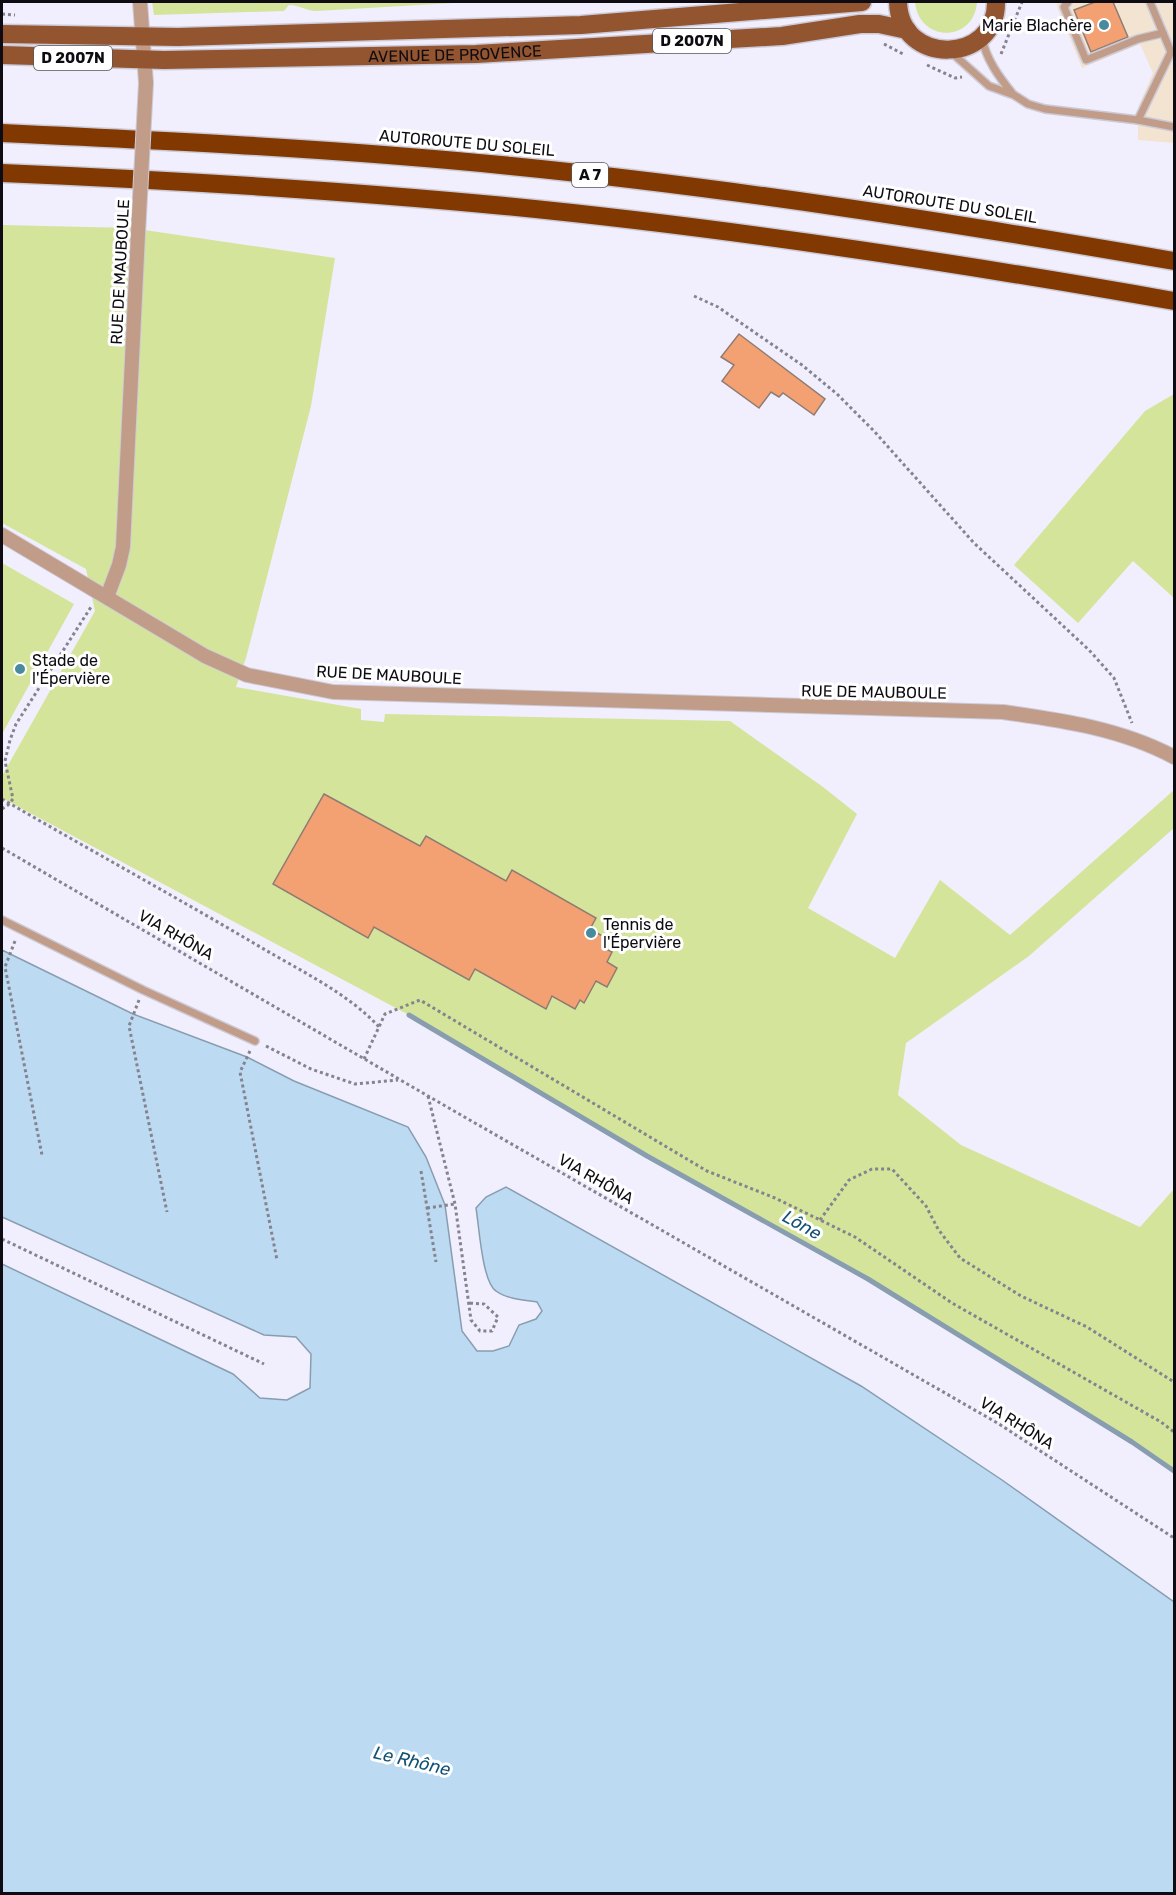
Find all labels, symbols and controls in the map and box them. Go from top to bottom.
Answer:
place label: Marie Blachère [982,16,1092,35]
marker: Marie Blachère [1097,18,1111,32]
road number: D 2007N [653,29,731,53]
street label: AVENUE DE PROVENCE [368,41,542,66]
road number: D 2007N [34,46,112,70]
street label: AUTOROUTE DU SOLEIL [379,126,555,160]
road number: A 7 [572,163,608,187]
street label: AUTOROUTE DU SOLEIL [862,181,1038,227]
street label: RUE DE MAUBOULE [107,199,133,345]
place label: Stade de l'Épervière [32,651,110,688]
marker: Stade de l'Épervière [13,662,27,676]
street label: RUE DE MAUBOULE [316,662,462,688]
street label: RUE DE MAUBOULE [801,681,947,703]
street label: VIA RHÔNA [135,905,218,964]
place label: Tennis de l'Épervière [603,915,681,952]
marker: Tennis de l'Épervière [584,926,598,940]
street label: VIA RHÔNA [555,1149,638,1208]
water label: Lône [779,1205,825,1245]
street label: VIA RHÔNA [976,1392,1058,1453]
water label: Le Rhône [371,1741,453,1781]

